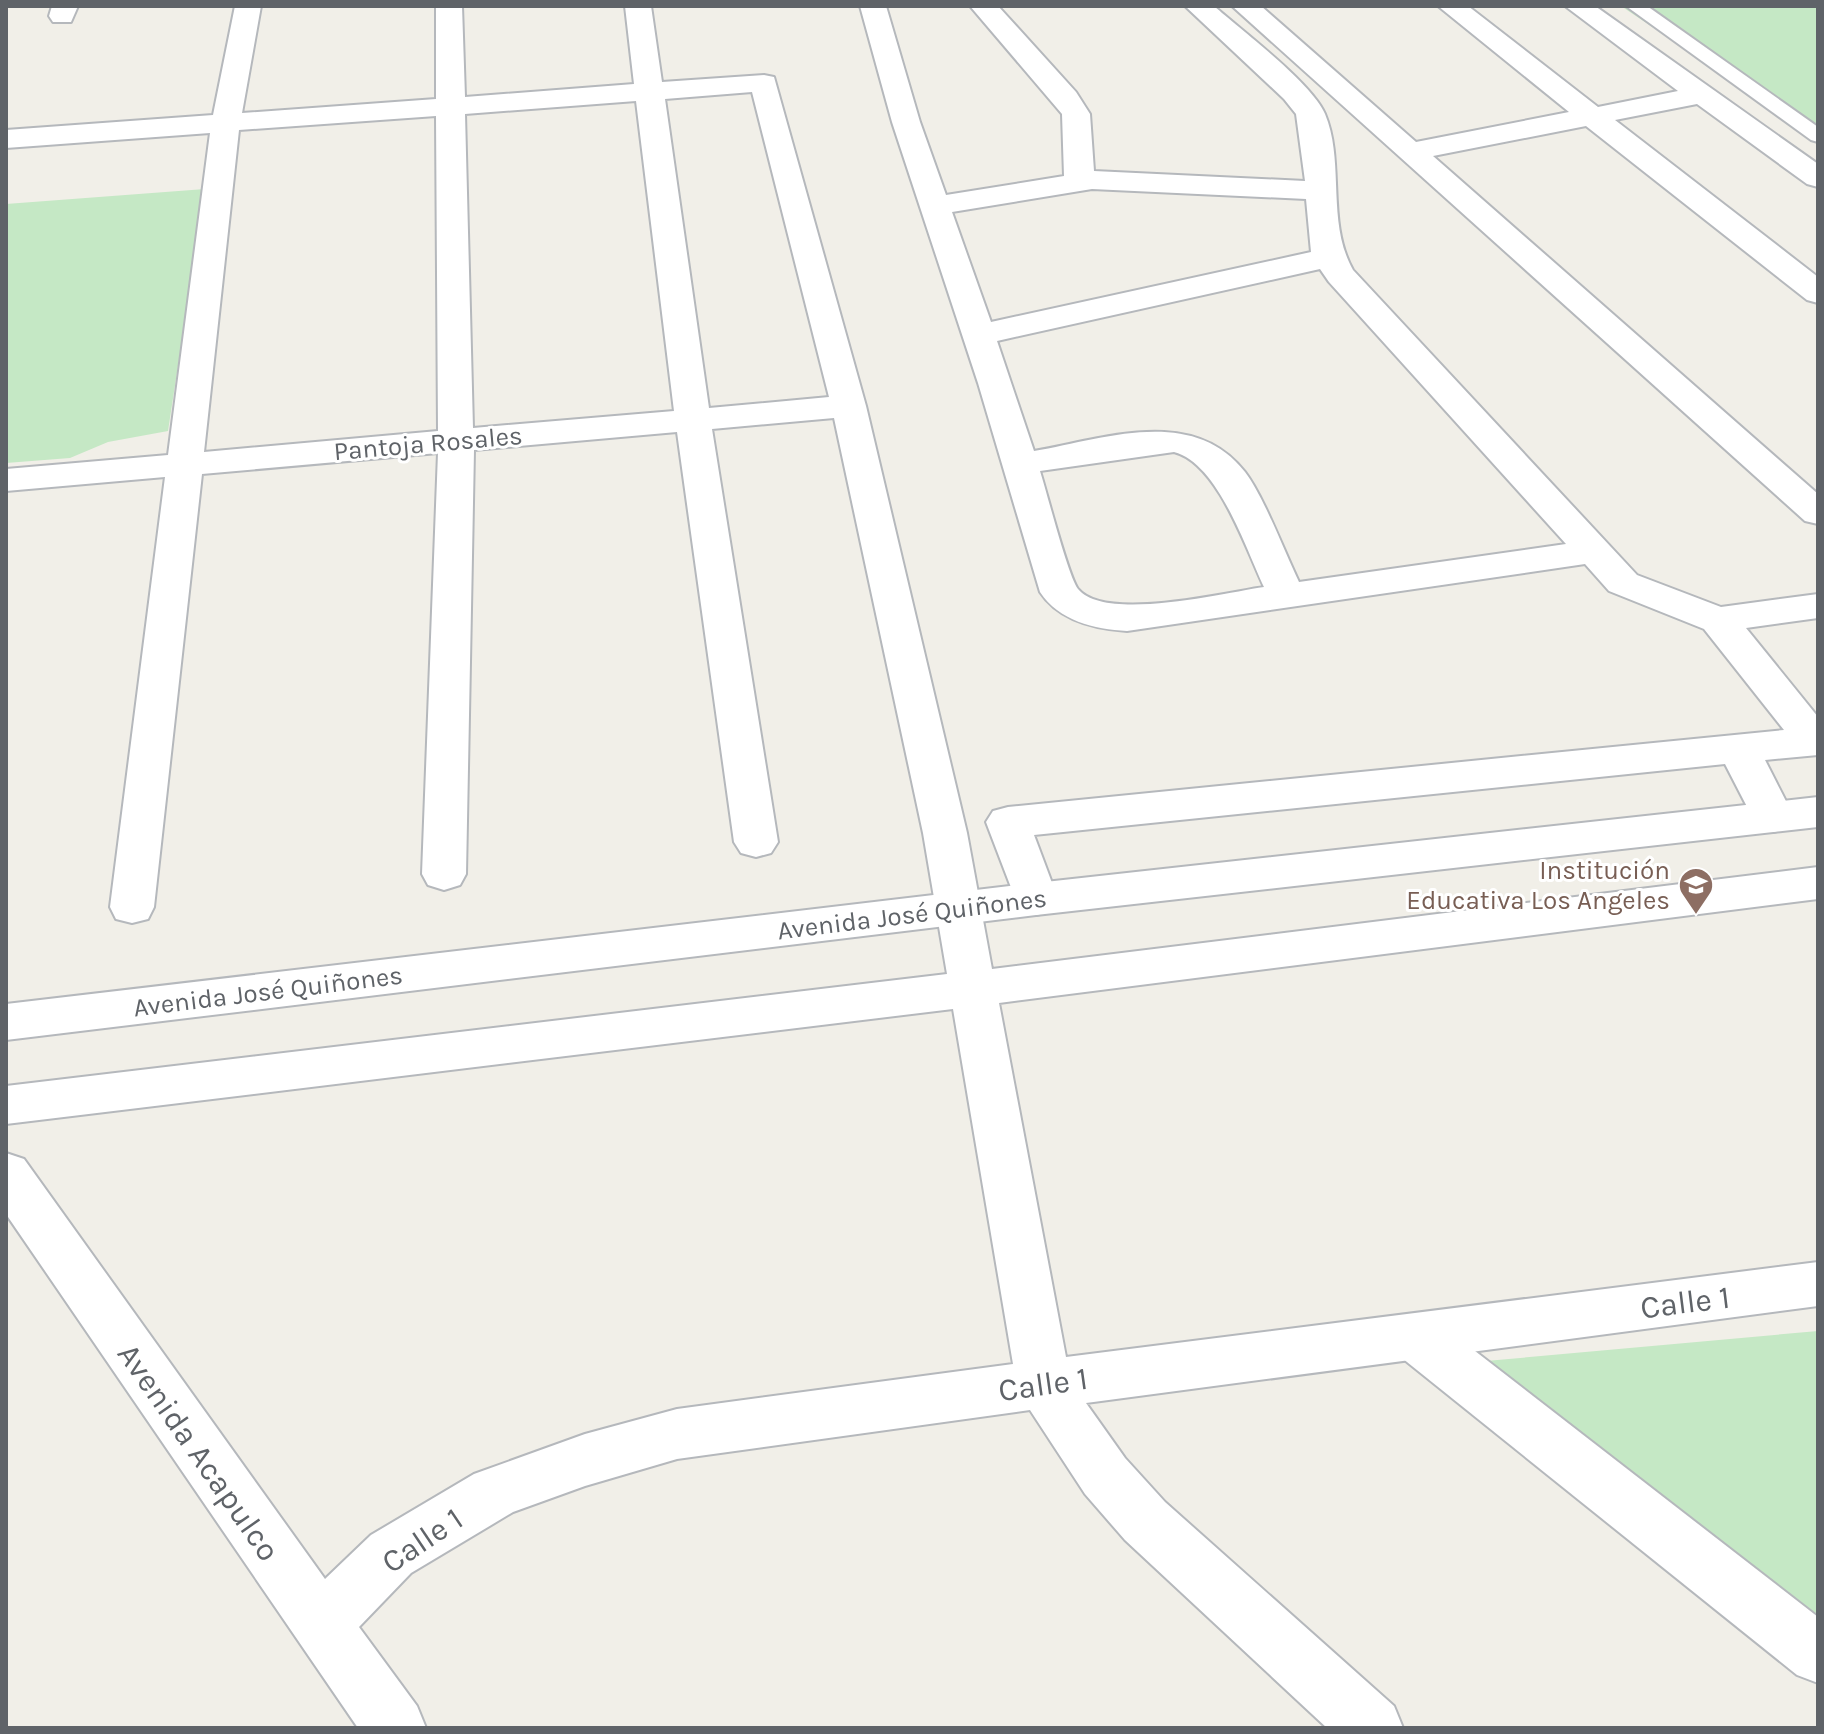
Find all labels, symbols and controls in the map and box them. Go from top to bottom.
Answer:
street label: Pantoja Rosales [332,420,524,467]
place label: Institución Educativa Los Angeles [1406,855,1670,916]
school or university icon: Institución Educativa Los Angeles [1677,866,1715,916]
street label: Avenida José Quiñones [776,883,1048,946]
street label: Avenida José Quiñones [132,960,404,1023]
street label: Calle 1 [1638,1279,1732,1326]
street label: Avenida Acapulco [110,1337,287,1568]
street label: Calle 1 [996,1360,1090,1409]
street label: Calle 1 [375,1500,470,1581]

